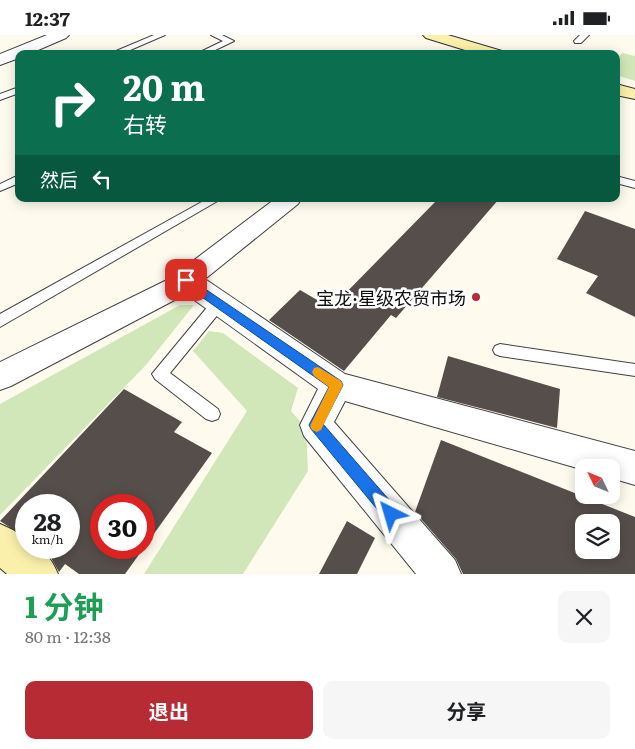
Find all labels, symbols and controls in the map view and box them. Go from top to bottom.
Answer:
text: 12:37 [25,4,70,32]
text: 20 m [123,60,205,112]
icon: right [40,70,105,135]
text: 右转 [123,107,167,140]
text: 然后 [40,165,78,193]
icon: left [88,165,116,193]
pin [165,259,207,301]
icon: arrive [172,266,200,294]
place label: 宝龙·星级农贸市场 [316,284,466,311]
marker: 宝龙·星级农贸市场 [470,291,482,303]
north arrow [575,459,620,504]
map controls [575,459,620,559]
position arrow [364,487,416,539]
speed limit sign: 30 [90,494,155,559]
text: 28 [33,502,62,539]
button: layers [575,514,620,559]
text: km/h [32,530,63,548]
text: 1 分钟 [25,583,103,627]
button: close [558,591,610,643]
text: 80 m · 12:38 [25,624,111,648]
button: 退出 [25,681,313,739]
button: 分享 [323,681,610,739]

